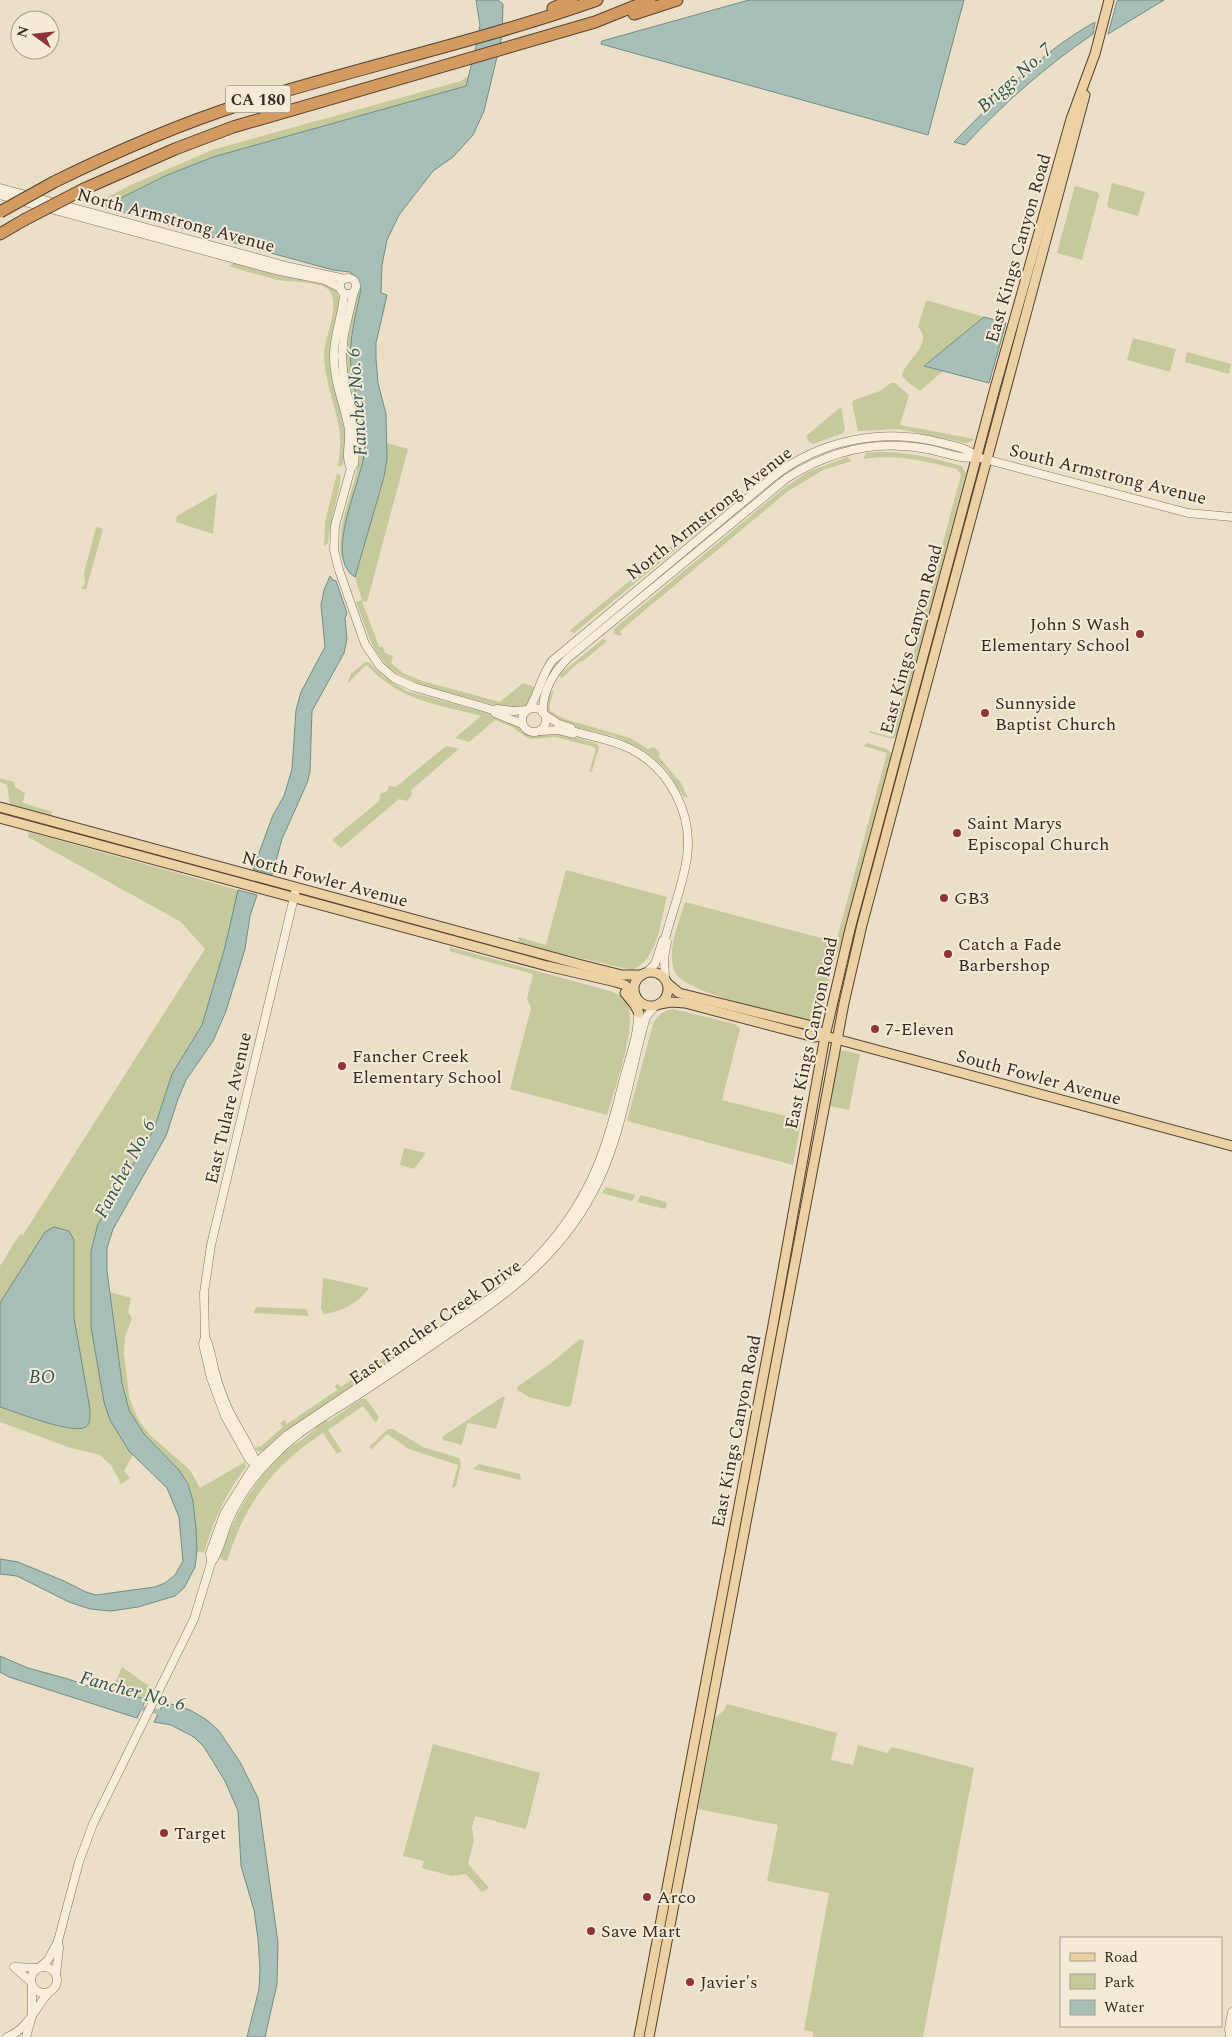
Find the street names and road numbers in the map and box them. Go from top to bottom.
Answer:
road number: CA 180 [226,86,290,112]
street label: East Kings Canyon Road [979,150,1058,346]
street label: North Armstrong Avenue [74,181,278,260]
street label: South Armstrong Avenue [1006,437,1209,512]
street label: North Armstrong Avenue [621,440,798,587]
street label: East Kings Canyon Road [873,541,950,737]
street label: North Fowler Avenue [239,844,411,915]
street label: East Kings Canyon Road [778,935,845,1132]
street label: East Tulare Avenue [198,1030,259,1187]
street label: South Fowler Avenue [953,1042,1124,1113]
street label: East Fancher Creek Drive [344,1253,527,1392]
street label: East Kings Canyon Road [705,1332,768,1530]

